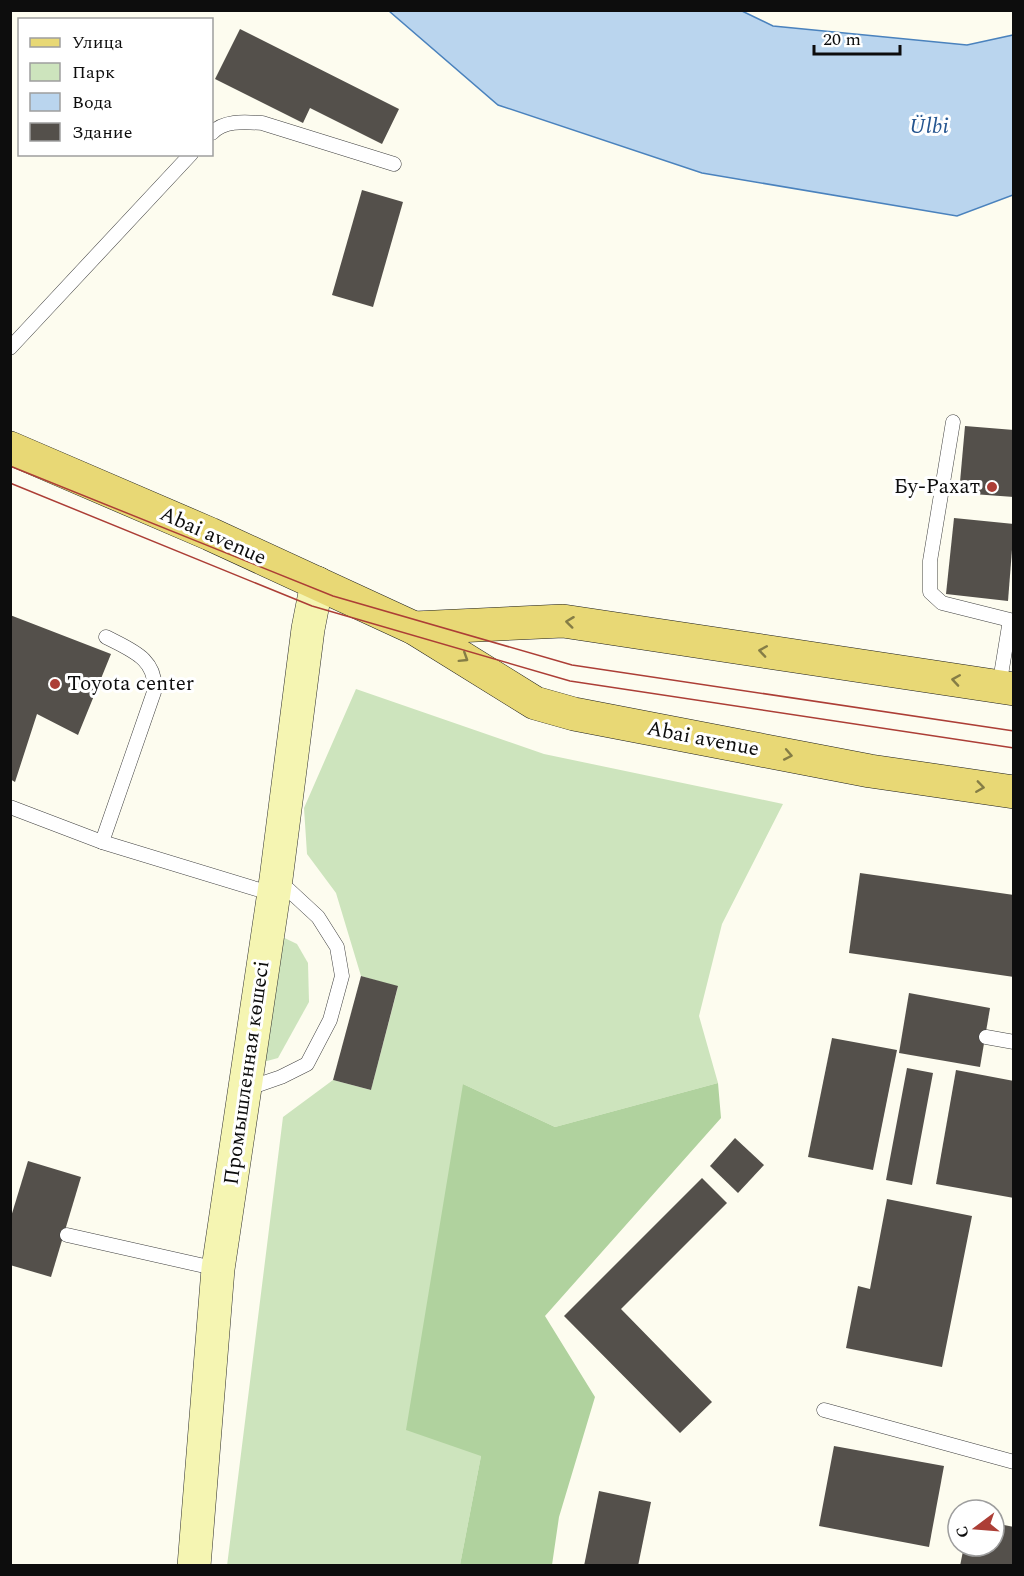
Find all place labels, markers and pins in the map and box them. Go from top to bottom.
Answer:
place label: Бу-Рахат [894,471,980,503]
marker: Бу-Рахат [985,480,999,494]
place label: Toyota center [67,668,194,700]
marker: Toyota center [48,677,62,691]

